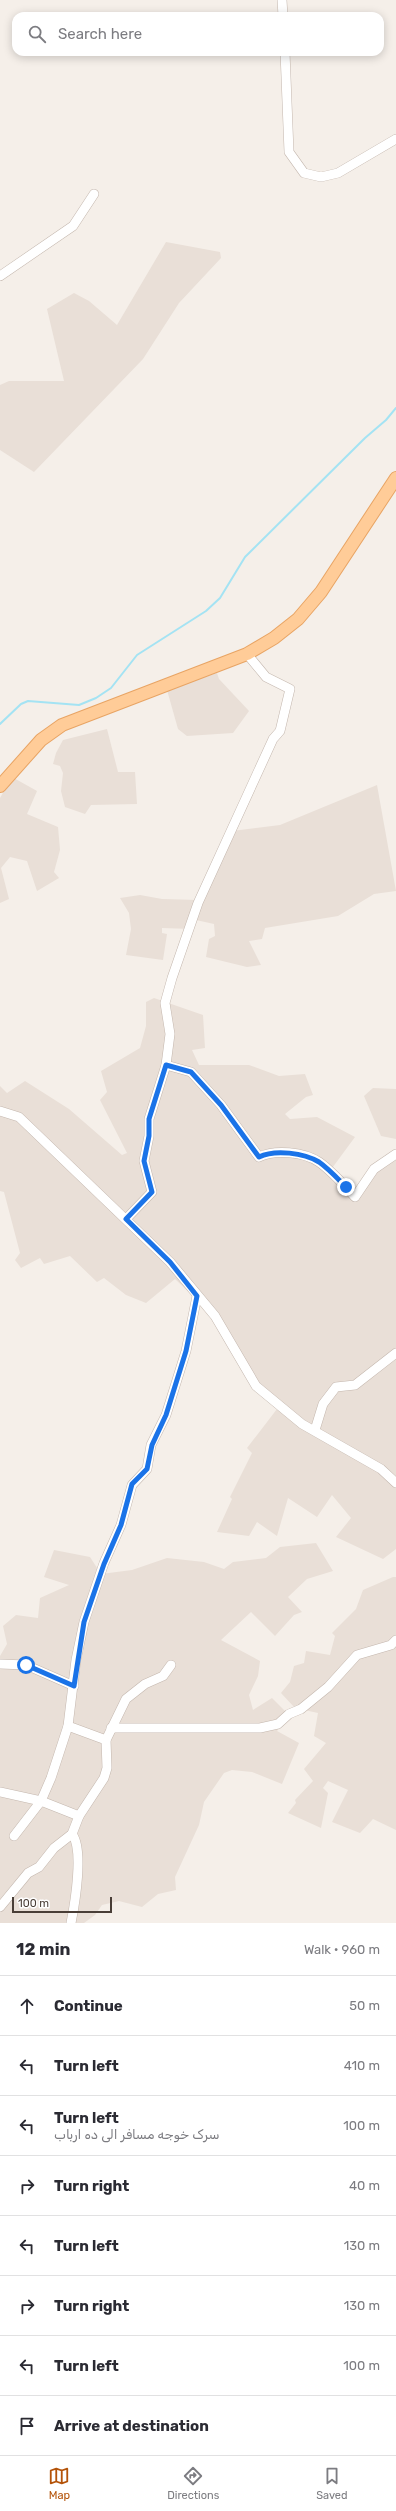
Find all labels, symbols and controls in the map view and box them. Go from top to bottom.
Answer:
search box [12,12,384,56]
icon: search [26,23,48,45]
text: Search here [58,25,142,43]
route end [337,1178,355,1196]
route start [17,1656,35,1674]
scale bar [12,1895,112,1914]
text: 100 m [18,1897,49,1910]
text: 12 min [16,1939,71,1959]
text: Walk · 960 m [304,1942,380,1957]
icon: ahead [16,1995,38,2017]
text: Continue [54,1997,123,2015]
text: 50 m [349,1998,380,2013]
icon: left [16,2055,38,2077]
text: Turn left [54,2057,119,2075]
text: 410 m [344,2058,380,2073]
text: Turn left [54,2109,119,2127]
icon: left [16,2115,38,2137]
text: 100 m [343,2118,380,2133]
text: سرک خوجه مسافر الی ده ارباب [54,2127,220,2142]
icon: right [16,2175,38,2197]
text: Turn right [54,2177,129,2195]
text: 40 m [349,2178,380,2193]
icon: left [16,2235,38,2257]
text: Turn left [54,2237,119,2255]
text: 130 m [344,2238,380,2253]
icon: right [16,2295,38,2317]
text: Turn right [54,2297,129,2315]
text: 130 m [344,2298,380,2313]
icon: left [16,2355,38,2377]
text: Turn left [54,2357,119,2375]
text: 100 m [343,2358,380,2373]
icon: arrive [16,2415,38,2437]
text: Arrive at destination [54,2417,209,2435]
tab: Map [48,2465,70,2502]
tab: Directions [167,2465,219,2502]
tab: Saved [316,2465,348,2502]

